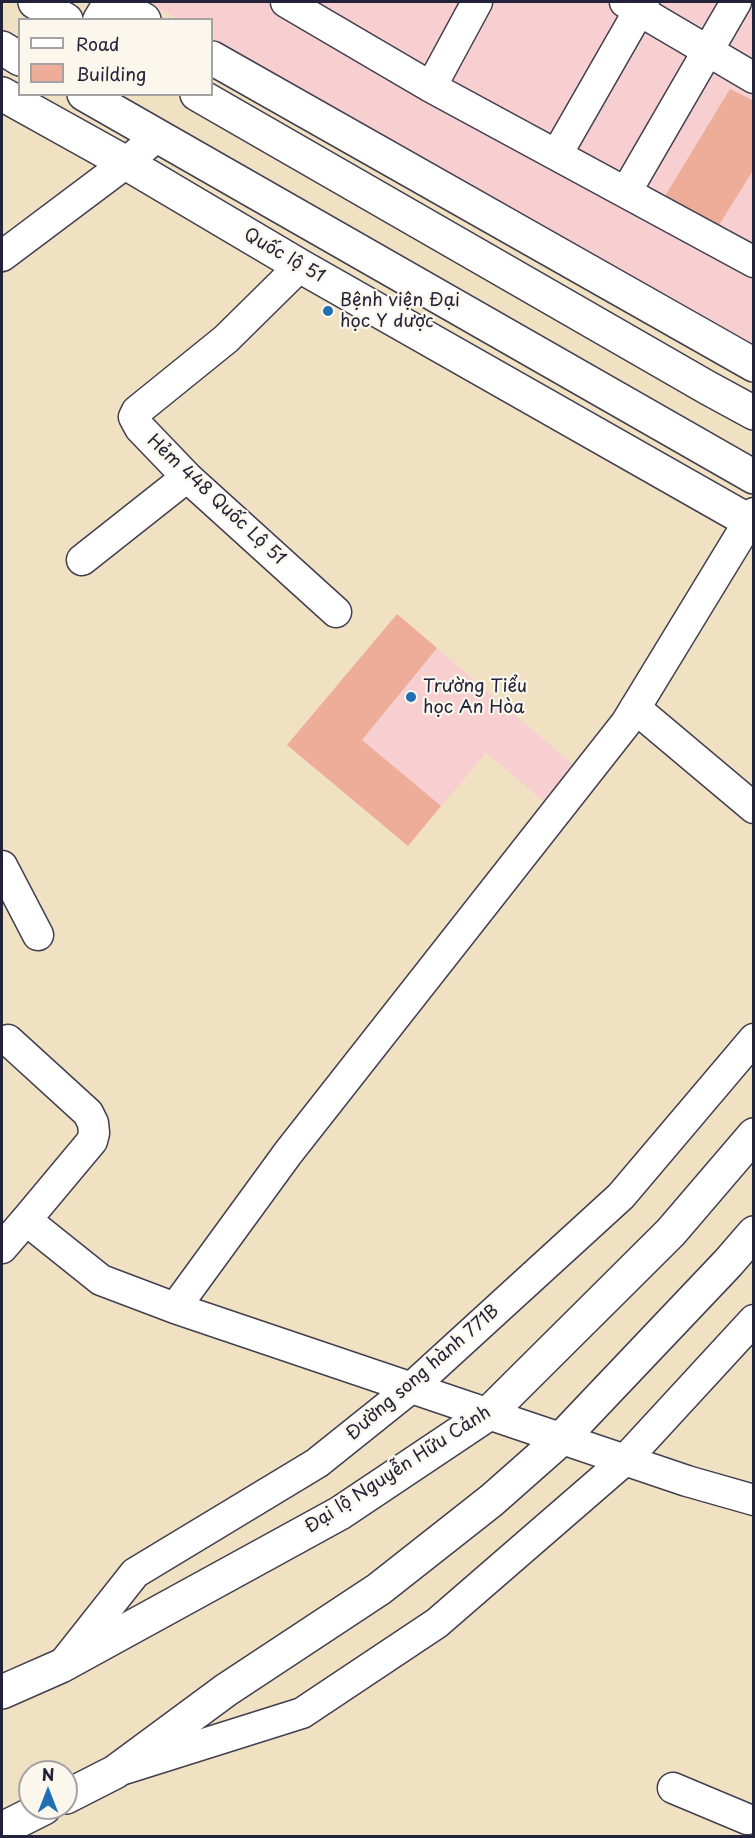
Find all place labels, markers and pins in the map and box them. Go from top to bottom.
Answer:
place label: Bệnh viện Đại học Y dược [340,290,460,332]
marker: Bệnh viện Đại học Y dược [321,304,335,318]
place label: Trường Tiểu học An Hòa [423,676,527,718]
marker: Trường Tiểu học An Hòa [404,690,418,704]

